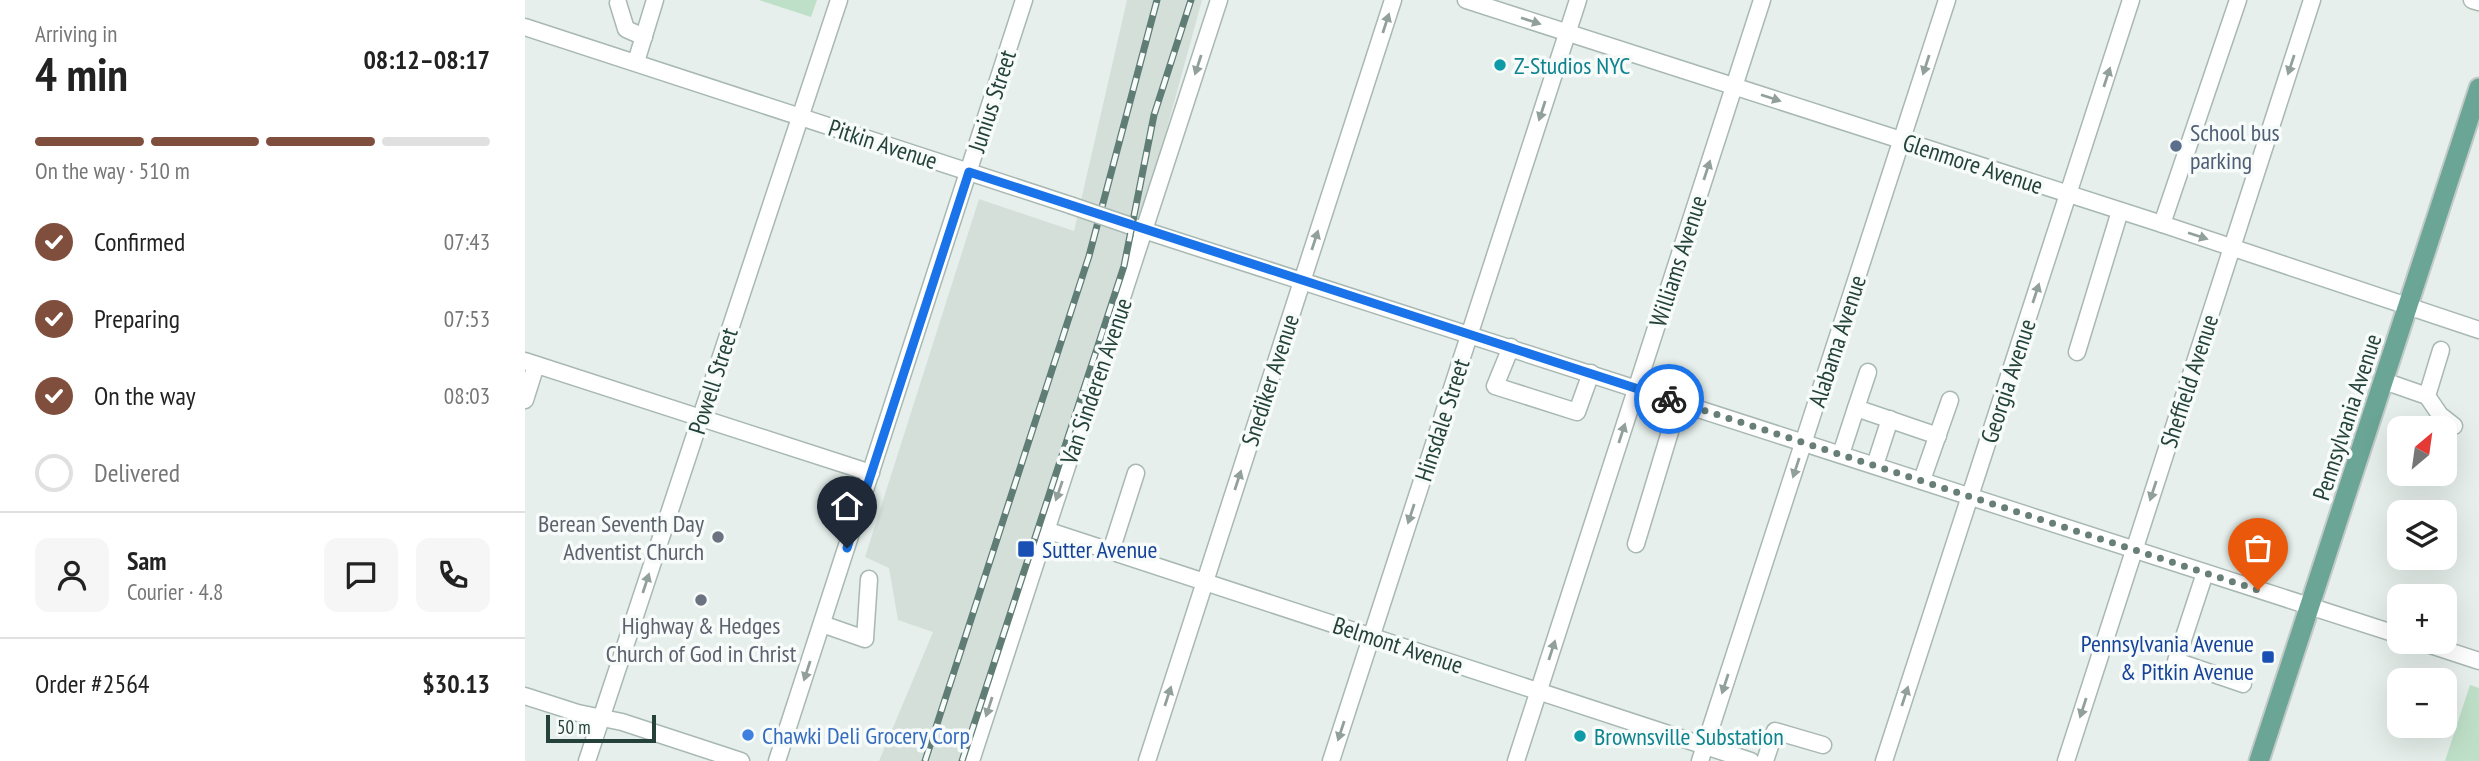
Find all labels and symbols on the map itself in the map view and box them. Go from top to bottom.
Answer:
one-way arrow [1381,13,1391,34]
one-way arrow [1521,16,1542,27]
street label: Junius Street [961,46,1023,157]
place label: Z-Studios NYC [1514,50,1630,81]
one-way arrow [1192,55,1203,76]
one-way arrow [1920,55,1931,76]
one-way arrow [2285,55,2296,76]
marker: Z-Studios NYC [1492,57,1508,73]
one-way arrow [2102,66,2112,87]
one-way arrow [1761,94,1782,104]
one-way arrow [1536,101,1547,122]
street label: Pitkin Avenue [825,112,941,176]
place label: School bus parking [2190,117,2280,176]
street label: Glenmore Avenue [1899,127,2047,201]
marker: School bus parking [2168,138,2184,154]
one-way arrow [1703,159,1713,180]
street label: Williams Avenue [1642,191,1714,331]
one-way arrow [1311,229,1321,250]
one-way arrow [2187,231,2208,242]
street label: Alabama Avenue [1801,271,1873,411]
one-way arrow [2032,283,2042,304]
street label: Van Sinderen Avenue [1053,294,1139,469]
street label: Snediker Avenue [1234,310,1306,450]
street label: Sheffield Avenue [2153,310,2225,452]
street label: Georgia Avenue [1973,315,2043,447]
street label: Powell Street [681,323,745,438]
street label: Pennsylvania Avenue [2305,330,2389,504]
street label: Hinsdale Street [1408,354,1476,485]
courier [1634,364,1704,434]
north arrow [2387,416,2457,486]
one-way arrow [1617,422,1628,443]
one-way arrow [1790,458,1800,479]
one-way arrow [1233,469,1244,490]
pin [817,476,877,548]
one-way arrow [1053,480,1064,501]
one-way arrow [2148,481,2158,502]
one-way arrow [1406,504,1416,525]
place label: Berean Seventh Day Adventist Church [538,508,704,567]
pin [2228,518,2288,590]
marker: Berean Seventh Day Adventist Church [710,529,726,545]
place label: Sutter Avenue [1042,534,1157,565]
marker: Sutter Avenue [1016,539,1036,559]
one-way arrow [641,573,652,594]
marker: Highway & Hedges Church of God in Christ [693,592,709,608]
street label: Belmont Avenue [1329,609,1467,681]
place label: Highway & Hedges Church of God in Christ [606,610,797,669]
place label: Pennsylvania Avenue & Pitkin Avenue [2081,628,2254,687]
one-way arrow [1547,639,1558,660]
marker: Pennsylvania Avenue & Pitkin Avenue [2260,649,2276,665]
one-way arrow [801,660,811,681]
one-way arrow [1719,674,1730,695]
one-way arrow [1163,685,1174,706]
one-way arrow [1901,685,1911,706]
one-way arrow [983,697,993,718]
one-way arrow [2077,697,2088,718]
scale bar [546,712,656,744]
place label: Chawki Deli Grocery Corp [762,720,970,751]
one-way arrow [1335,720,1346,741]
place label: Brownsville Substation [1594,721,1784,752]
marker: Chawki Deli Grocery Corp [740,727,756,743]
marker: Brownsville Substation [1572,728,1588,744]

